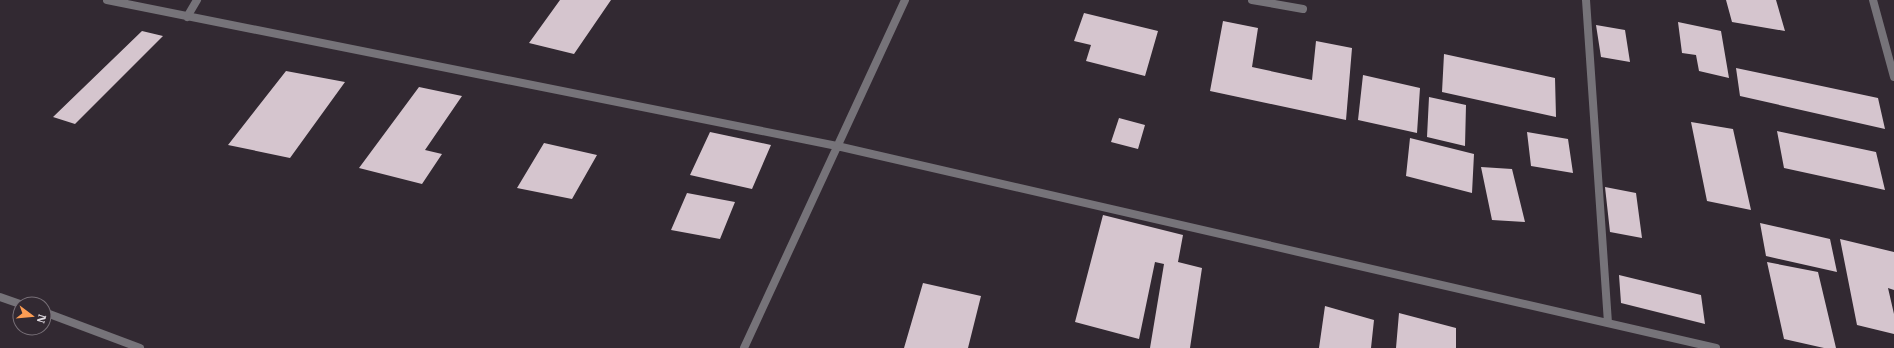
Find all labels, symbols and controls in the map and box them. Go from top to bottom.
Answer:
north arrow [12,296,52,336]
text: N [34,313,50,325]

